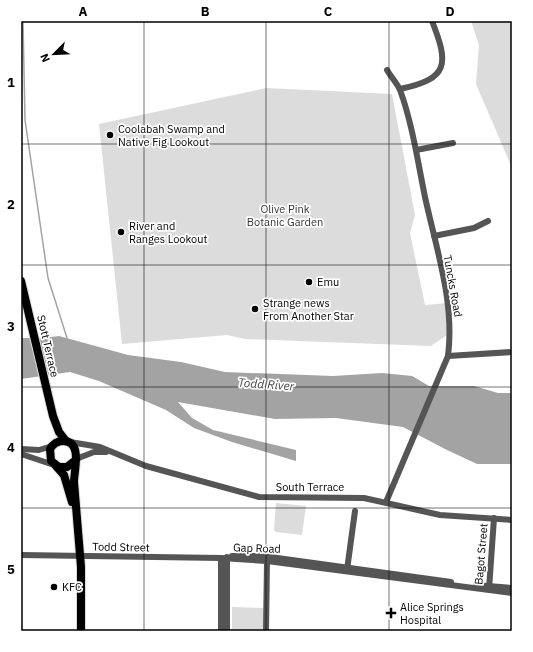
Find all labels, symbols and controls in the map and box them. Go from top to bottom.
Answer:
text: A [79,3,88,20]
text: B [201,3,210,20]
text: C [324,3,333,20]
text: D [445,3,455,20]
north arrow [34,34,74,74]
text: N [37,52,53,65]
text: 1 [7,74,15,91]
place label: Coolabah Swamp and Native Fig Lookout [118,122,225,149]
marker: Coolabah Swamp and Native Fig Lookout [105,130,115,140]
text: 2 [7,196,15,213]
park label: Olive Pink Botanic Garden [247,202,323,229]
place label: River and Ranges Lookout [129,219,208,246]
marker: River and Ranges Lookout [116,227,126,237]
street label: Tuncks Road [441,254,465,318]
place label: Emu [317,275,339,289]
marker: Emu [304,277,314,287]
place label: Strange news From Another Star [263,296,354,323]
marker: Strange news From Another Star [250,304,260,314]
street label: Stott Terrace [34,313,62,379]
text: 3 [7,318,15,335]
water label: Todd River [237,375,295,393]
text: 4 [7,439,15,456]
street label: South Terrace [276,480,344,494]
street label: Bagot Street [471,523,491,585]
street label: Todd Street [92,540,150,555]
street label: Gap Road [233,540,281,556]
text: 5 [7,561,15,578]
place label: KFC [62,580,82,594]
marker: KFC [49,582,59,592]
place label: Alice Springs Hospital [400,600,464,627]
marker: Alice Springs Hospital [385,607,397,619]

